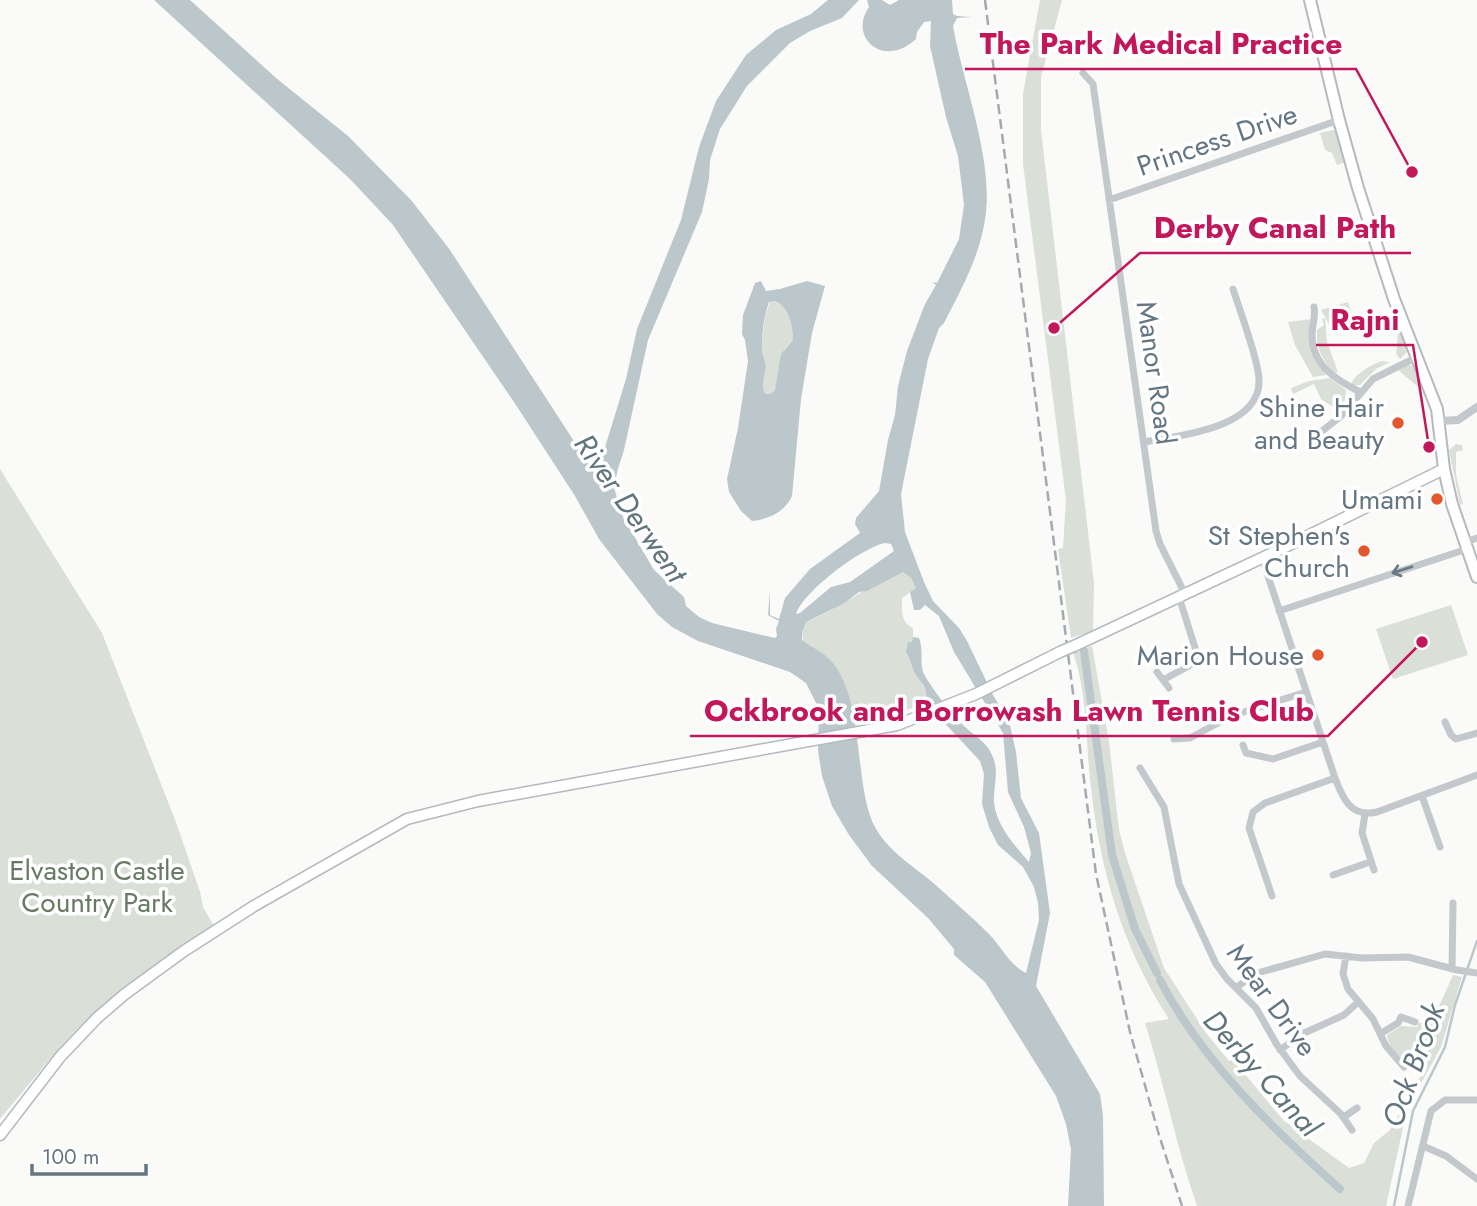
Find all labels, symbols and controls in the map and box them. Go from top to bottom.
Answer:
callout: The Park Medical Practice [965,18,1356,69]
text: The Park Medical Practice [980,22,1342,65]
street label: Princess Drive [1131,93,1303,187]
callout: Derby Canal Path [1140,202,1411,253]
text: Derby Canal Path [1154,206,1396,249]
callout: Rajni [1316,294,1413,345]
text: Rajni [1330,298,1400,341]
street label: Manor Road [1126,299,1186,447]
place label: Shine Hair and Beauty [1254,387,1385,460]
marker: Shine Hair and Beauty [1390,415,1406,431]
water label: River Derwent [564,425,699,593]
place label: Umami [1341,479,1423,520]
marker: Umami [1429,491,1445,507]
place label: St Stephen's Church [1208,515,1350,588]
marker: St Stephen's Church [1356,543,1372,559]
one-way arrow [1392,565,1414,578]
place label: Marion House [1137,635,1304,676]
marker: Marion House [1310,647,1326,663]
callout: Ockbrook and Borrowash Lawn Tennis Club [690,685,1328,736]
text: Ockbrook and Borrowash Lawn Tennis Club [704,689,1314,732]
park label: Elvaston Castle Country Park [9,850,185,923]
street label: Mear Drive [1217,935,1327,1065]
water label: Ock Brook [1371,996,1456,1133]
water label: Derby Canal [1193,1000,1332,1147]
scale bar [32,1132,145,1176]
text: 100 m [42,1142,99,1172]

